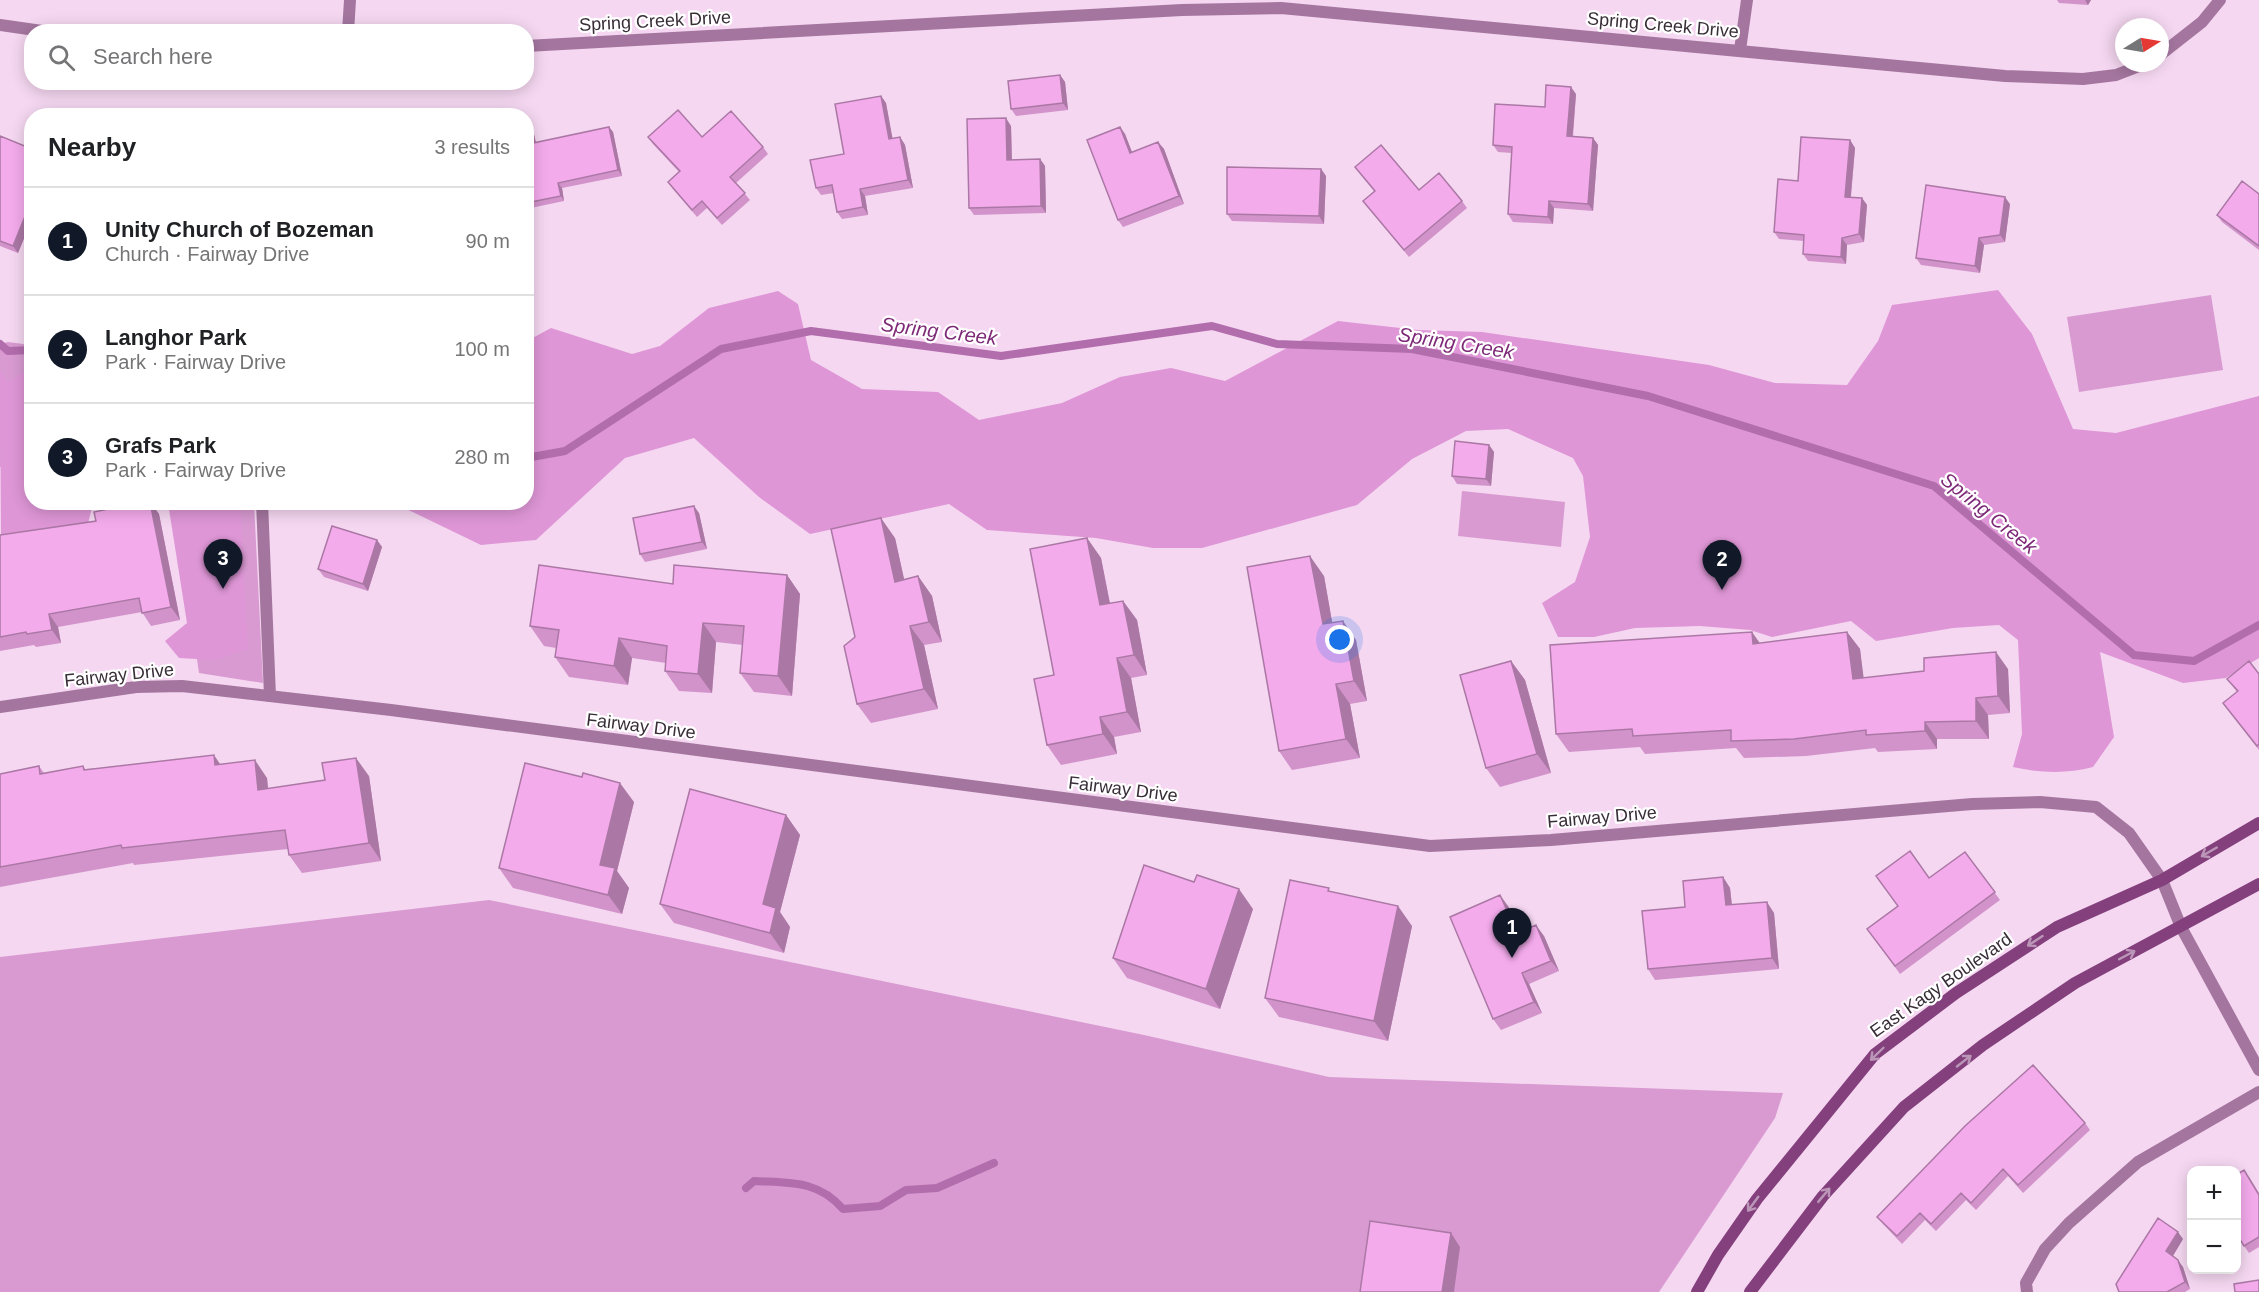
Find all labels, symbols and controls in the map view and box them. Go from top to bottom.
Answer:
street label: Spring Creek Drive [579,7,731,35]
street label: Spring Creek Drive [1586,8,1740,42]
north arrow [2115,18,2169,72]
search box [24,24,534,90]
icon: search [45,41,78,74]
text: Search here [93,44,213,69]
text: Nearby [48,132,136,162]
text: 3 results [434,136,510,158]
text: Unity Church of Bozeman [105,217,374,242]
text: 1 [62,230,73,252]
text: 90 m [466,230,510,252]
text: Church · Fairway Drive [105,243,309,265]
water label: Spring Creek [880,313,999,349]
water label: Spring Creek [1397,323,1516,363]
text: Langhor Park [105,325,247,350]
text: 2 [62,338,73,360]
text: 100 m [454,338,510,360]
text: Park · Fairway Drive [105,351,286,373]
text: Grafs Park [105,433,216,458]
text: 3 [62,446,73,468]
text: 280 m [454,446,510,468]
text: Park · Fairway Drive [105,459,286,481]
water label: Spring Creek [1937,468,2042,559]
pin: 3 [204,540,242,589]
pin: 2 [1702,540,1742,590]
your location [1325,625,1354,654]
street label: Fairway Drive [63,659,175,691]
street label: Fairway Drive [585,709,697,743]
street label: Fairway Drive [1067,772,1179,806]
street label: Fairway Drive [1546,802,1658,832]
one-way arrow [2200,847,2217,859]
pin: 1 [1492,908,1532,958]
street label: East Kagy Boulevard [1866,929,2016,1041]
one-way arrow [2027,935,2044,947]
one-way arrow [2118,949,2136,960]
one-way arrow [1869,1047,1884,1061]
one-way arrow [1955,1054,1971,1067]
map controls [2187,1166,2241,1274]
button: + [2187,1166,2241,1220]
one-way arrow [1817,1187,1830,1203]
one-way arrow [1747,1196,1759,1212]
button: − [2187,1220,2241,1274]

